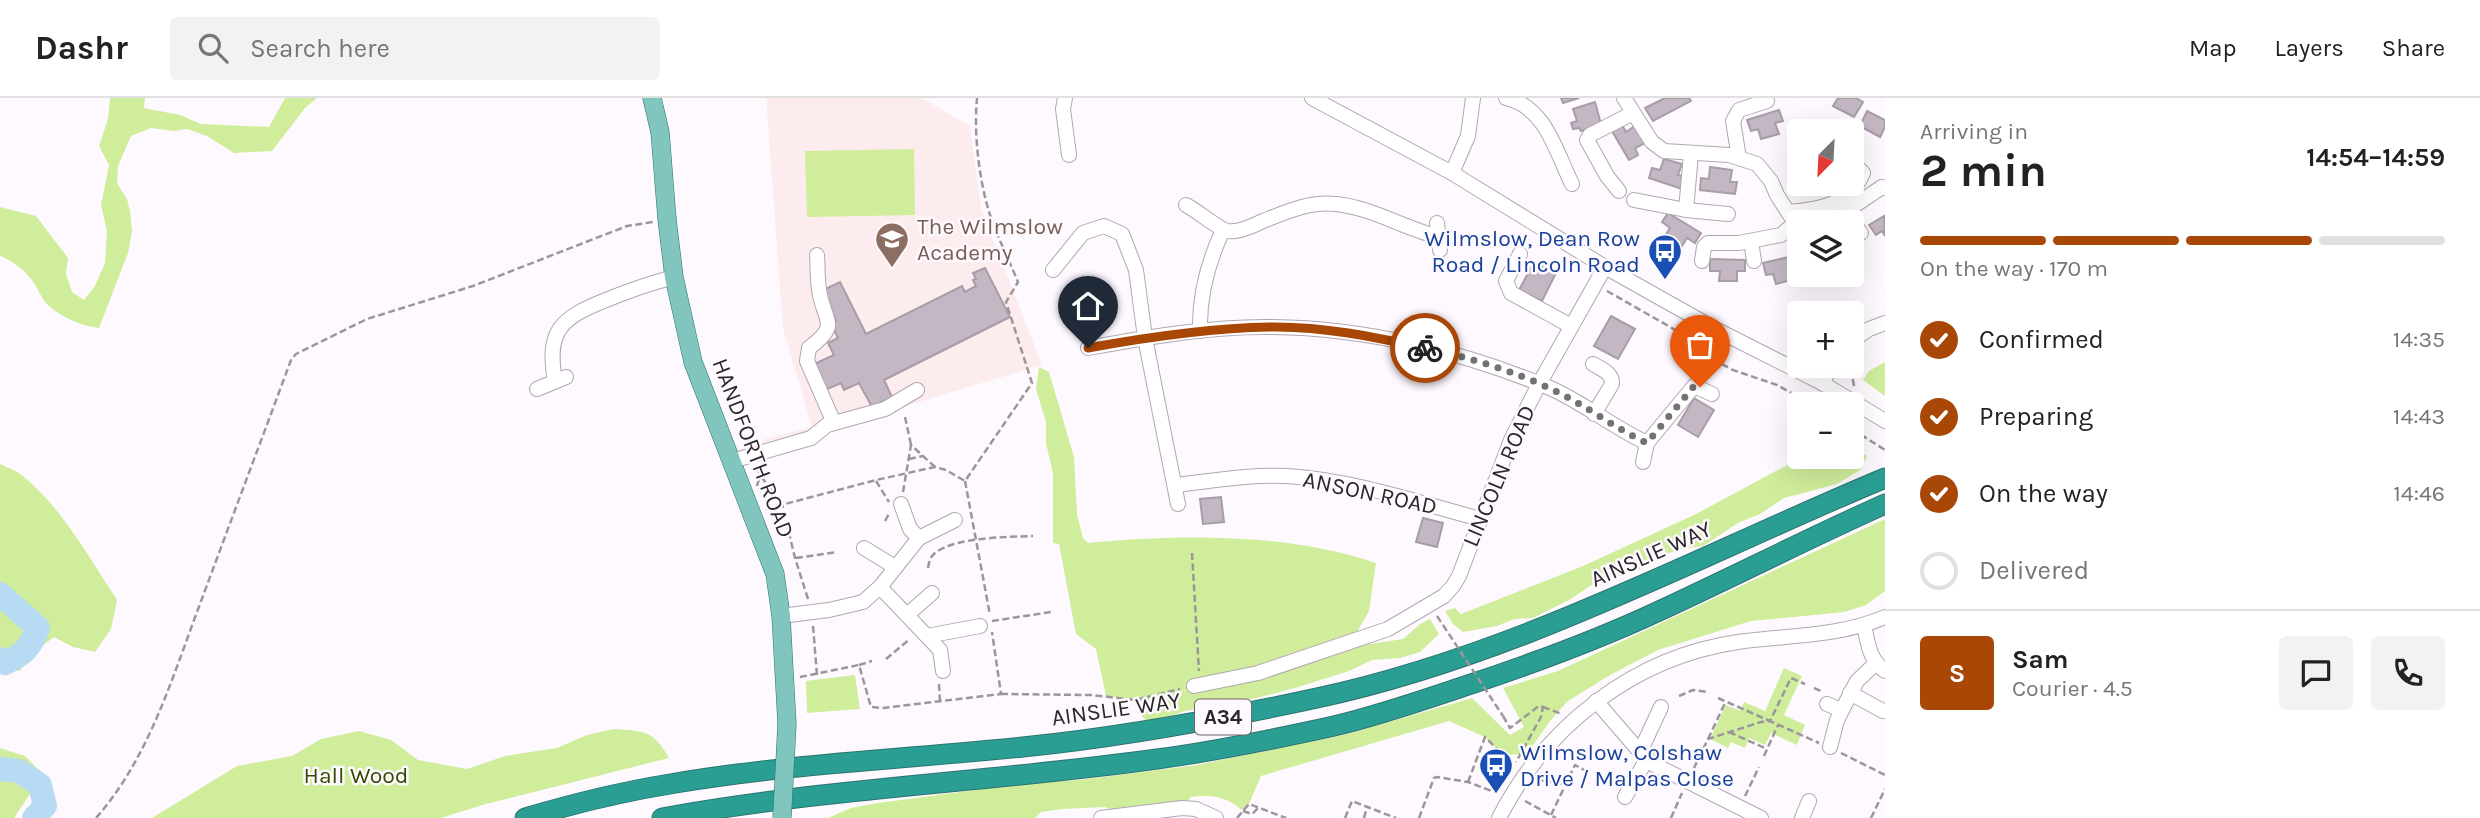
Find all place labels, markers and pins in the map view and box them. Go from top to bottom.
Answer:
place label: The Wilmslow Academy [917,213,1063,266]
school or university icon: The Wilmslow Academy [873,220,911,269]
place label: Wilmslow, Dean Row Road / Lincoln Road [1424,225,1640,278]
bus stop icon: Wilmslow, Dean Row Road / Lincoln Road [1646,232,1684,281]
pin [1058,276,1118,348]
pin [1670,315,1730,387]
place label: Wilmslow, Colshaw Drive / Malpas Close [1520,739,1734,792]
bus stop icon: Wilmslow, Colshaw Drive / Malpas Close [1477,746,1515,795]

